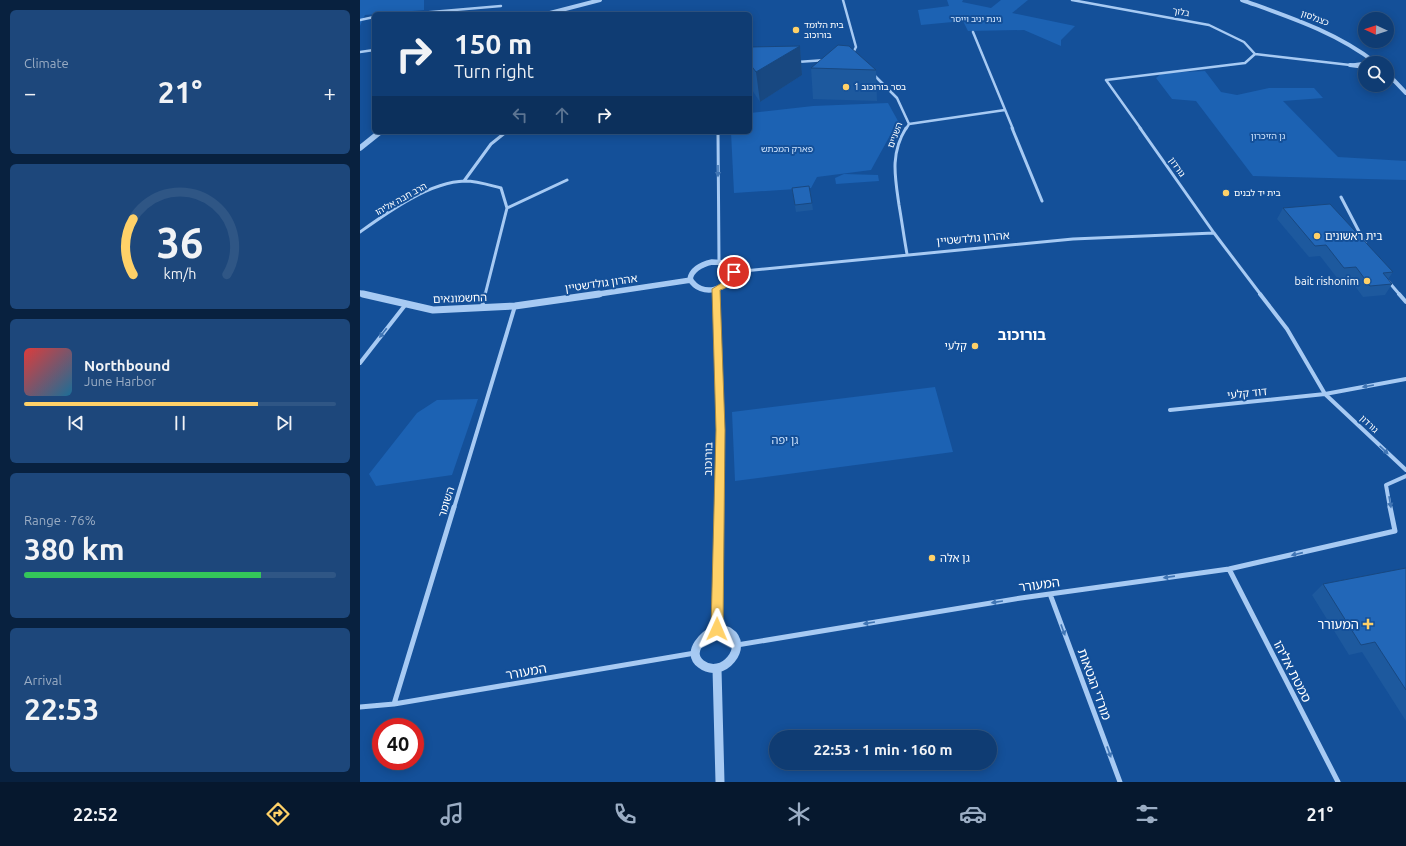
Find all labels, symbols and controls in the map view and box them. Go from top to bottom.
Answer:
street label: בלוך [1172,6,1190,18]
street label: כצנלסון [1300,8,1331,28]
north arrow [1358,12,1394,48]
map controls [1358,12,1394,92]
park label: גינת יניב וייסר [951,14,1002,24]
place label: בית הלומד בורוכוב [804,20,844,40]
marker: בית הלומד בורוכוב [791,25,801,35]
icon: right [388,28,440,80]
text: 150 m [454,28,532,59]
text: Climate [24,56,69,70]
button: search [1358,56,1394,92]
text: Turn right [454,61,534,81]
text: 21° [158,75,202,109]
text: − [24,80,36,105]
text: + [324,80,336,105]
marker: בסר בורוכוב 1 [841,82,851,92]
place label: בסר בורוכוב 1 [854,82,906,92]
icon: left [509,104,531,126]
icon: ahead [551,104,573,126]
icon: right [593,104,615,126]
street label: השניים [886,121,904,149]
park label: גן הזיכרון [1251,131,1286,141]
park label: פארק המכתש [761,144,813,154]
street label: גורדון [1167,155,1188,179]
one-way arrow [715,165,721,178]
street label: הרב חבה אליהו [374,181,428,217]
marker: בית יד לבנים [1221,188,1231,198]
place label: בית יד לבנים [1234,188,1281,198]
text: 36 [157,218,203,265]
street label: אהרון גולדשטיין [936,229,1010,247]
place label: בית ראשונים [1325,230,1383,242]
marker: בית ראשונים [1312,231,1322,241]
pin [717,255,751,289]
icon: arrive [723,261,745,283]
text: km/h [164,265,196,281]
street label: אהרון גולדשטיין [564,272,638,294]
place label: bait rishonim [1295,275,1359,287]
marker: bait rishonim [1362,276,1372,286]
street label: החשמונאים [433,291,487,305]
district label: בורוכוב [998,326,1046,343]
one-way arrow [379,328,387,339]
place label: קלעי [945,340,967,352]
marker: קלעי [970,341,980,351]
text: Northbound [84,357,170,374]
text: June Harbor [84,374,156,388]
one-way arrow [1362,383,1374,389]
street label: דוד קלעי [1226,385,1268,401]
icon: previous [65,412,87,434]
icon: pause [169,412,191,434]
icon: next [273,412,295,434]
street label: גורדון [1358,413,1381,435]
park label: גן יפה [772,434,798,446]
street label: בורוכוב [702,442,714,476]
one-way arrow [1379,445,1389,454]
street label: השומר [436,485,456,519]
one-way arrow [1387,496,1393,509]
text: Range · 76% [24,513,96,527]
text: 380 km [24,532,125,566]
one-way arrow [1290,551,1303,557]
place label: גן אלה [940,552,970,564]
marker: גן אלה [927,553,937,563]
street label: המעורר [1017,574,1061,594]
one-way arrow [1163,574,1175,580]
one-way arrow [991,599,1004,605]
position arrow [696,608,738,650]
place label: המעורר [1317,617,1359,631]
marker: המעורר [1362,618,1374,630]
one-way arrow [863,620,875,626]
one-way arrow [1061,625,1067,637]
street label: סמטת אליהו [1271,638,1315,704]
street label: מורדי הגטאות [1076,646,1115,722]
street label: המעורר [504,660,548,682]
text: Arrival [24,673,62,687]
text: 22:53 [24,692,99,726]
speed limit sign: 40 [372,718,424,770]
text: 22:53 · 1 min · 160 m [814,741,952,758]
one-way arrow [1106,747,1112,759]
icon: directions [264,800,292,828]
icon: music [438,800,466,828]
icon: phone [611,800,639,828]
icon: climate [785,800,813,828]
icon: car [959,800,987,828]
icon: filters [1133,800,1161,828]
text: 22:52 [73,804,118,824]
text: 21° [1306,804,1333,824]

